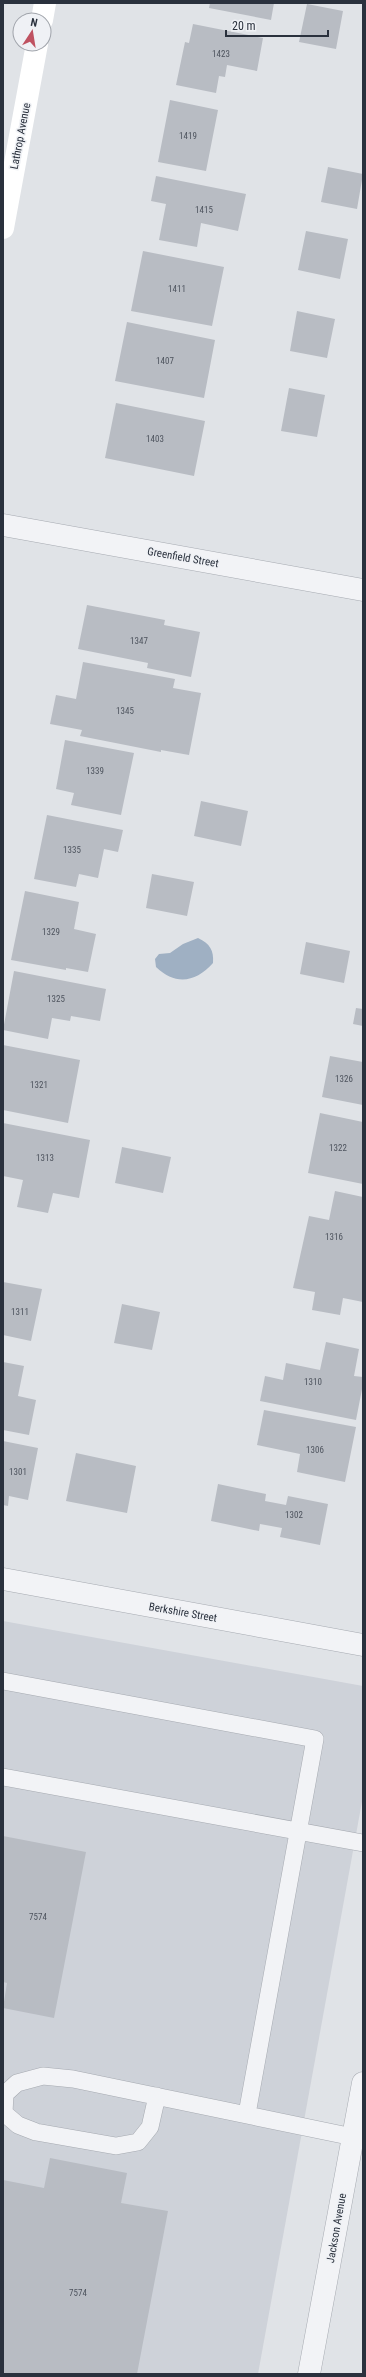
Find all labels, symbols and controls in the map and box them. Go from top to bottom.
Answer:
north arrow [12,12,52,52]
scale bar [226,12,328,38]
text: N [29,16,39,30]
text: 20 m [232,19,256,33]
house number: 1423 [212,49,230,59]
street label: Lathrop Avenue [8,102,33,170]
house number: 1419 [179,131,197,141]
house number: 1415 [195,205,213,215]
house number: 1411 [168,284,186,294]
house number: 1407 [156,356,174,366]
house number: 1403 [146,434,164,444]
street label: Greenfield Street [146,545,220,570]
house number: 1347 [130,636,148,646]
house number: 1345 [116,706,134,716]
house number: 1339 [86,766,104,776]
house number: 1335 [63,845,81,855]
house number: 1329 [42,927,60,937]
house number: 1325 [47,994,65,1004]
house number: 1326 [335,1074,353,1084]
house number: 1321 [30,1080,48,1090]
house number: 1322 [329,1143,347,1153]
house number: 1313 [36,1153,54,1163]
house number: 1316 [325,1232,343,1242]
house number: 1311 [11,1307,29,1317]
house number: 1310 [304,1377,322,1387]
house number: 1306 [306,1445,324,1455]
house number: 1301 [9,1467,27,1477]
house number: 1302 [285,1510,303,1520]
street label: Berkshire Street [148,1600,218,1625]
house number: 7574 [29,1912,47,1922]
street label: Jackson Avenue [324,2192,349,2264]
house number: 7574 [69,2288,87,2298]

